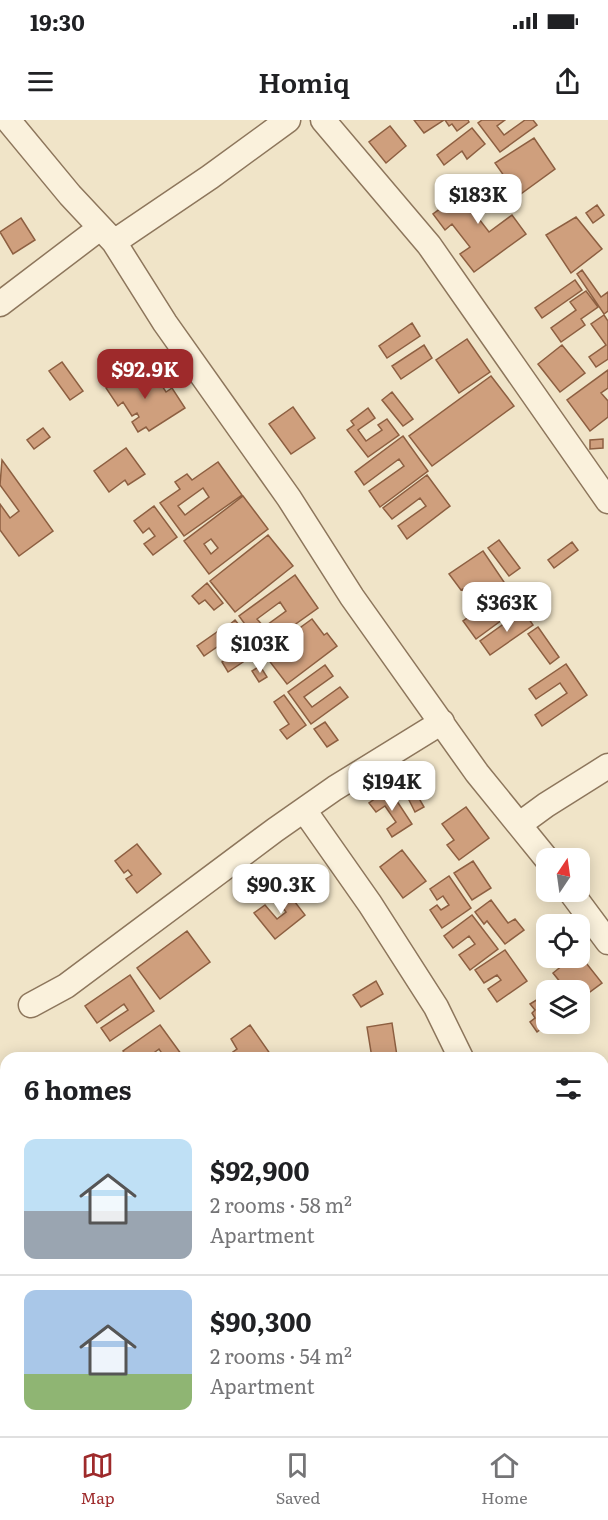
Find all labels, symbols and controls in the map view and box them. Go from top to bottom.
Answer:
text: 19:30 [30,5,85,38]
text: Homiq [258,61,350,101]
icon: menu [24,65,57,98]
icon: share [551,65,584,98]
pin: $183K [436,174,520,225]
text: $183K [449,178,507,208]
pin: $92.9K [96,349,194,400]
text: $92.9K [111,353,179,383]
pin: $363K [465,582,549,633]
text: $363K [476,586,538,616]
pin: $103K [218,623,302,674]
text: $103K [231,627,290,657]
pin: $194K [350,761,434,812]
text: $194K [362,765,422,795]
north arrow [536,848,590,902]
map controls [536,848,590,1034]
pin: $90.3K [232,864,330,915]
text: $90.3K [246,868,316,898]
button: locate [536,914,590,968]
button: layers [536,980,590,1034]
text: 6 homes [24,1069,131,1108]
icon: filters [552,1072,585,1105]
text: $92,900 [210,1150,310,1189]
icon: home [72,1163,144,1235]
text: 2 rooms · 58 m² [210,1189,352,1219]
text: Apartment [210,1219,315,1249]
text: $90,300 [210,1301,311,1340]
icon: home [72,1314,144,1386]
text: 2 rooms · 54 m² [210,1340,352,1370]
text: Apartment [210,1370,315,1400]
tab: Map [81,1449,115,1509]
tab: Saved [276,1449,320,1509]
tab: Home [481,1449,527,1509]

